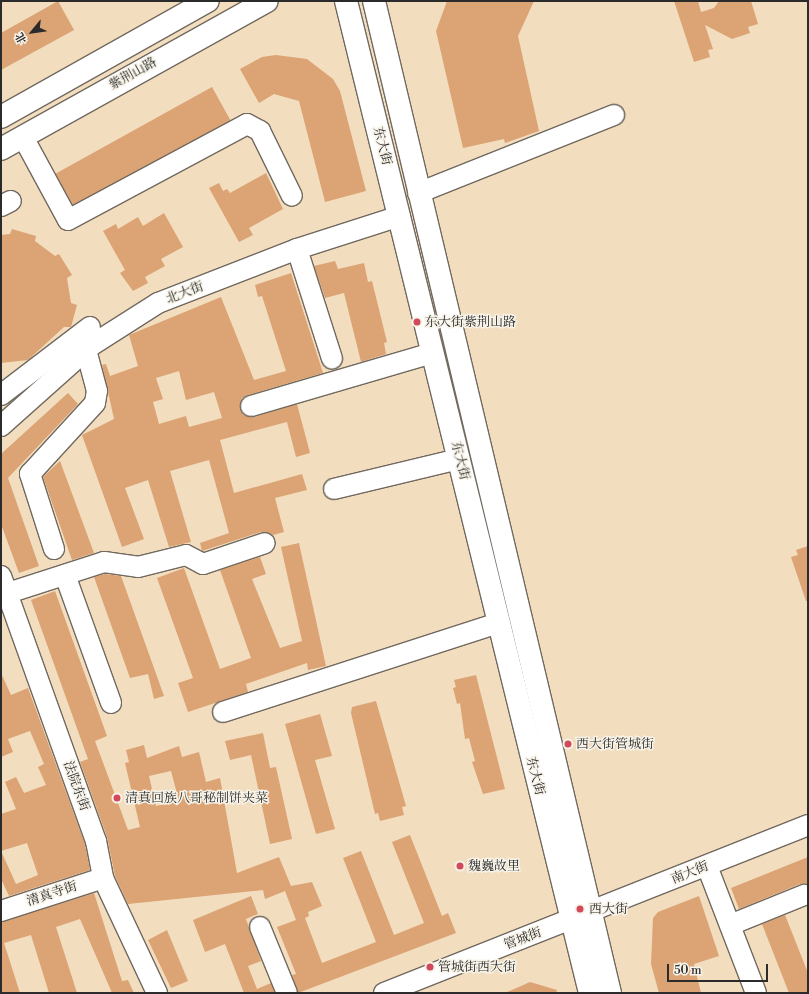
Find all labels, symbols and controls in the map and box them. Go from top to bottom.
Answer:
north arrow [12,12,52,52]
text: 北 [13,30,30,46]
street label: 紫荆山路 [106,55,160,93]
street label: 东大街 [370,125,394,167]
street label: 北大街 [164,279,206,307]
place label: 东大街紫荆山路 [425,314,516,330]
marker: 东大街紫荆山路 [412,317,422,327]
street label: 东大街 [448,440,472,482]
place label: 西大街管城街 [576,736,654,752]
marker: 西大街管城街 [563,739,573,749]
street label: 东大街 [523,755,547,797]
street label: 法院东街 [60,759,92,813]
place label: 清真回族八哥秘制饼夹菜 [125,790,268,806]
marker: 清真回族八哥秘制饼夹菜 [112,793,122,803]
place label: 魏巍故里 [468,858,520,874]
street label: 南大街 [669,858,711,888]
marker: 魏巍故里 [455,861,465,871]
street label: 清真寺街 [25,879,79,909]
place label: 西大街 [589,901,628,917]
marker: 西大街 [574,903,586,915]
street label: 管城街 [502,925,544,953]
scale bar [669,956,770,982]
place label: 管城街西大街 [438,959,516,975]
marker: 管城街西大街 [425,962,435,972]
text: 50 m [674,963,702,978]

